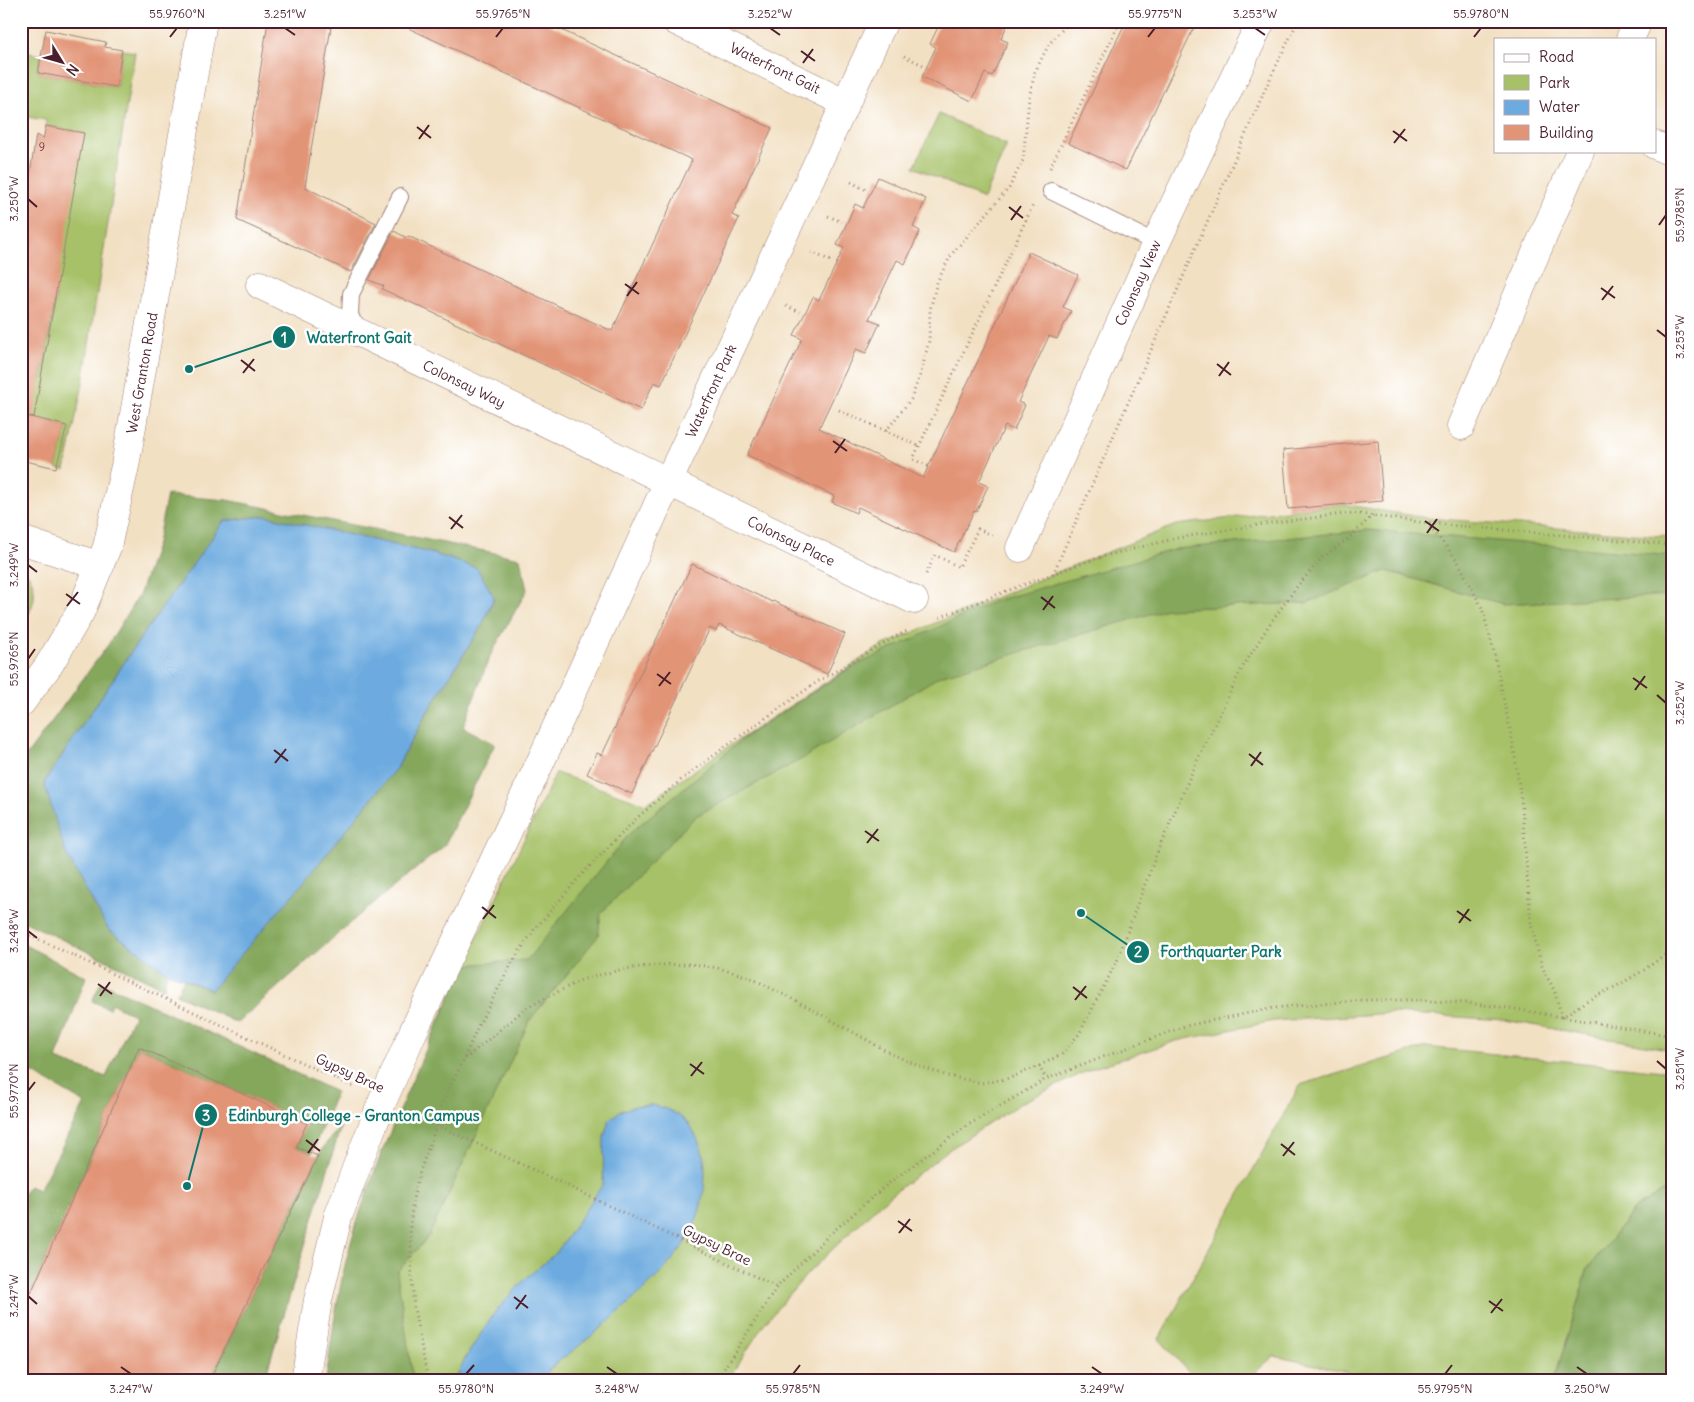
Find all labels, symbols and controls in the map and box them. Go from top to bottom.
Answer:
text: 55.9760°N [149,6,205,21]
text: 3.251°W [264,6,306,21]
text: 55.9765°N [475,6,531,21]
text: 3.252°W [748,6,792,21]
text: 55.9775°N [1128,6,1182,21]
text: 3.253°W [1233,6,1277,21]
text: 55.9780°N [1453,6,1509,21]
north arrow [38,38,88,88]
street label: Waterfront Gait [727,38,823,98]
legend [1494,38,1656,152]
text: Road [1539,47,1574,66]
text: N [62,61,82,79]
text: Park [1539,73,1570,92]
text: Water [1539,97,1580,116]
text: Building [1539,123,1594,142]
house number: 9 [39,140,45,154]
text: 3.250°W [6,176,21,222]
text: 55.9785°N [1672,187,1687,243]
street label: Colonsay View [1111,237,1165,329]
street label: West Granton Road [122,311,162,435]
text: 3.253°W [1672,315,1687,359]
callout: Waterfront Gait [272,322,422,352]
text: 1 [281,328,287,347]
text: Waterfront Gait [306,328,412,347]
street label: Waterfront Park [681,341,741,441]
street label: Colonsay Way [420,356,508,412]
street label: Colonsay Place [744,512,838,570]
text: 3.249°W [6,543,21,587]
text: 55.9765°N [6,631,21,687]
text: 3.252°W [1672,681,1687,725]
text: 3.248°W [6,909,21,953]
callout: Forthquarter Park [1126,937,1292,967]
text: 2 [1134,942,1142,961]
text: Forthquarter Park [1160,942,1282,962]
text: 3.251°W [1672,1048,1687,1090]
street label: Gypsy Brae [313,1049,387,1097]
text: 55.9770°N [6,1063,21,1119]
callout: Edinburgh College - Granton Campus [194,1100,490,1130]
text: 3 [202,1106,210,1125]
text: Edinburgh College - Granton Campus [228,1106,480,1126]
street label: Gypsy Brae [680,1221,754,1269]
text: 3.247°W [6,1274,21,1318]
text: 3.247°W [109,1381,153,1396]
text: 55.9780°N [438,1381,494,1396]
text: 3.248°W [595,1381,639,1396]
text: 55.9785°N [765,1381,821,1396]
text: 3.249°W [1080,1381,1124,1396]
text: 55.9795°N [1417,1381,1473,1396]
text: 3.250°W [1564,1381,1610,1396]

